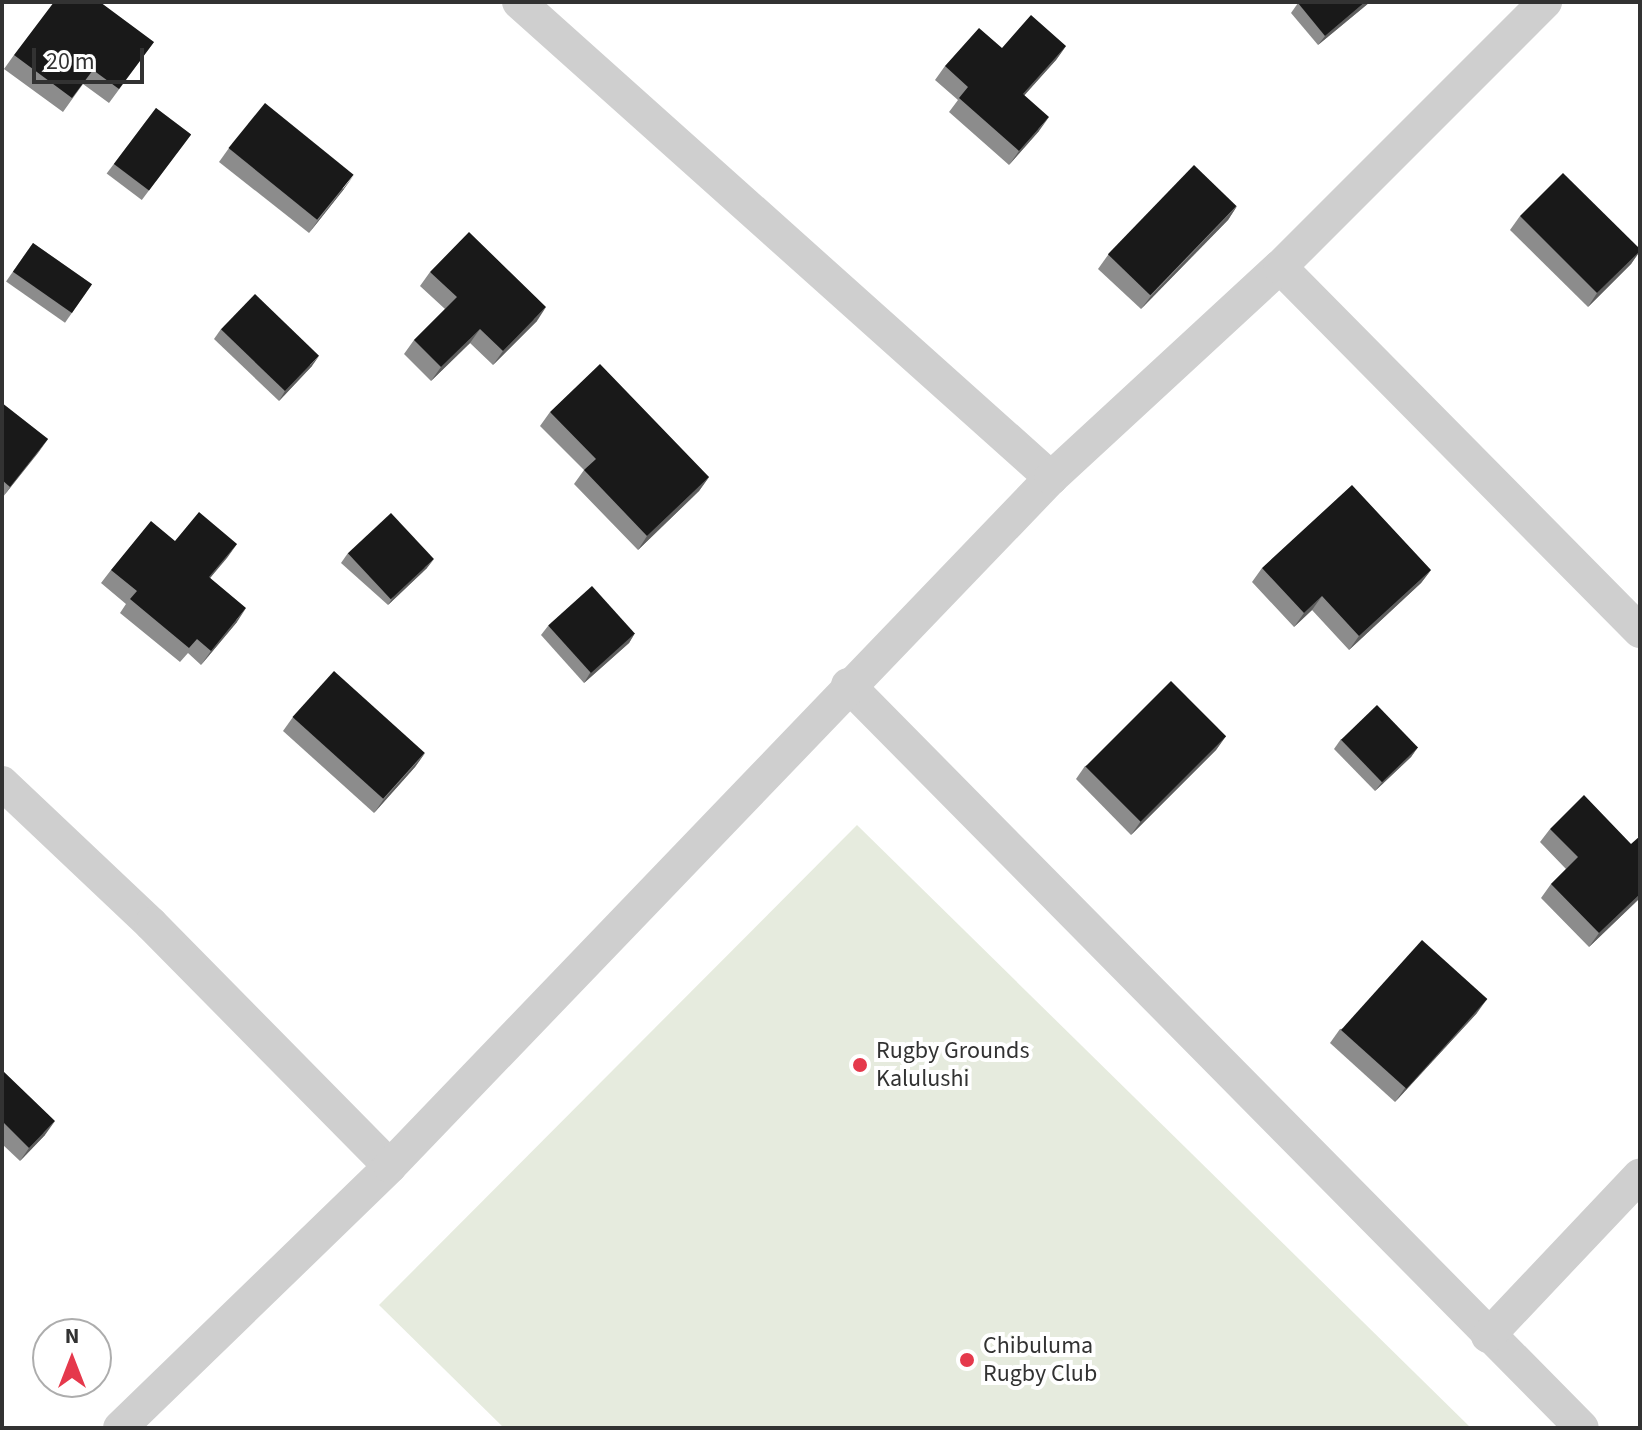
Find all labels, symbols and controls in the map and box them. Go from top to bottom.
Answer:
scale bar [36,32,148,82]
text: 20 m [46,44,95,79]
place label: Rugby Grounds Kalulushi [876,1037,1029,1093]
marker: Rugby Grounds Kalulushi [851,1056,869,1074]
north arrow [32,1318,112,1398]
text: N [65,1320,79,1352]
place label: Chibuluma Rugby Club [983,1332,1097,1388]
marker: Chibuluma Rugby Club [958,1351,976,1369]

